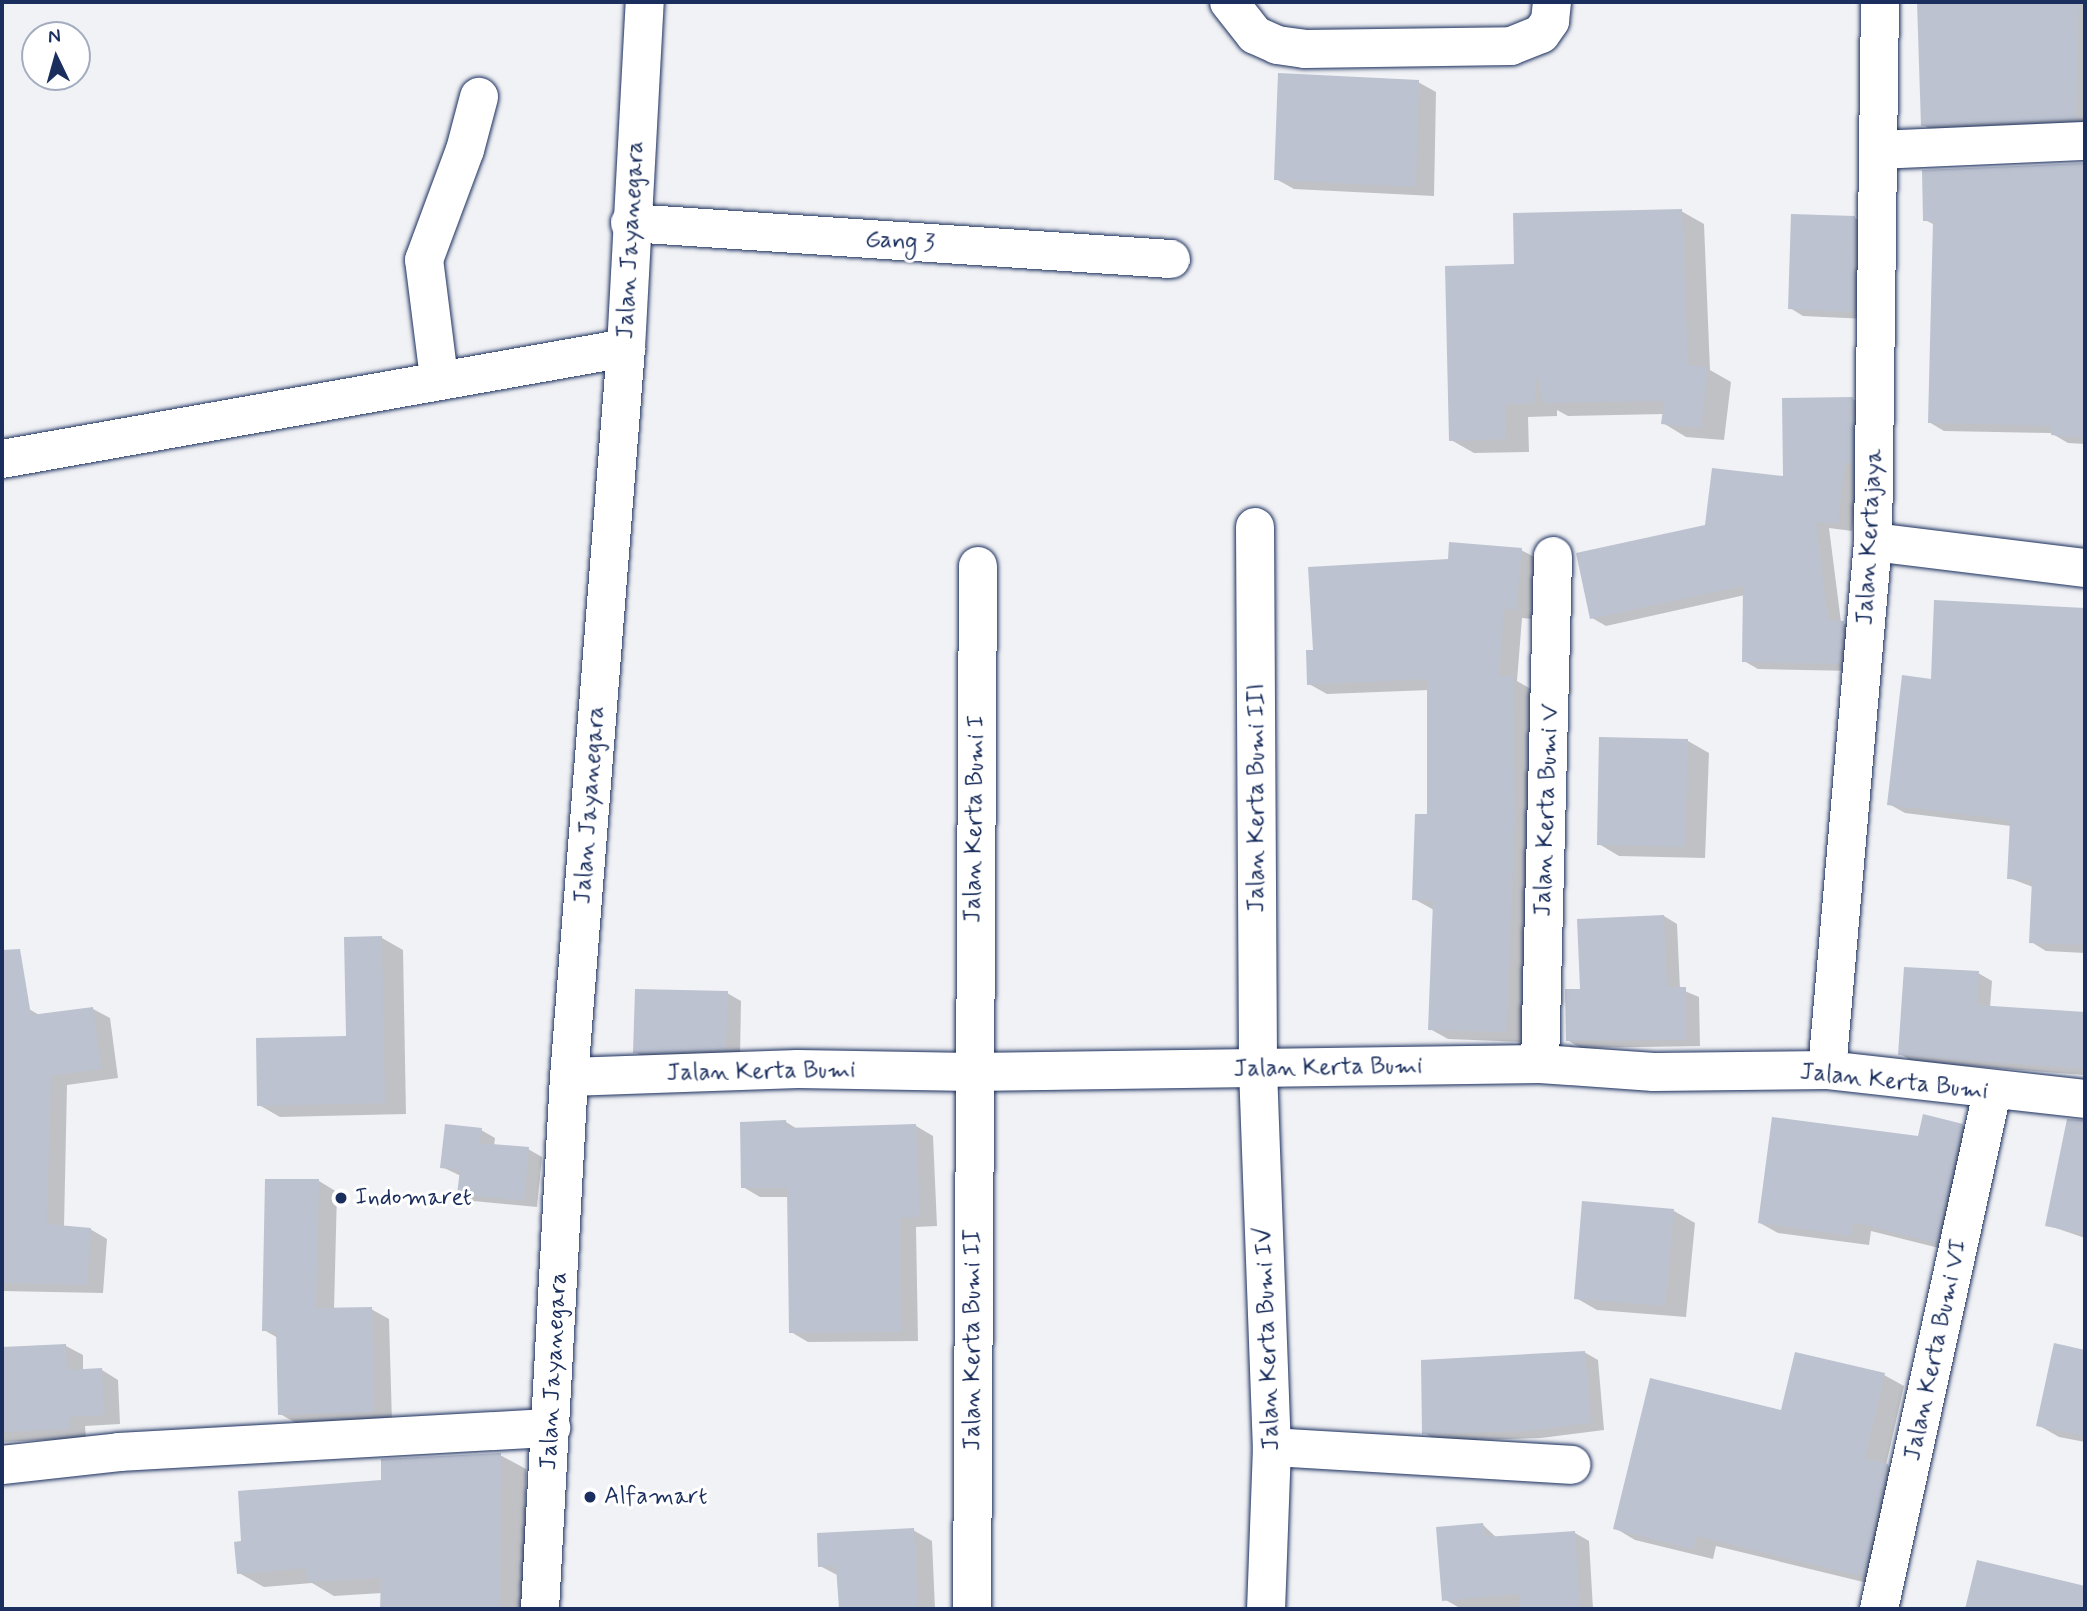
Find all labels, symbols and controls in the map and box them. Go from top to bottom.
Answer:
north arrow [21,21,91,91]
text: N [47,24,62,50]
street label: Jalan Jayanegara [612,143,650,337]
street label: Gang 3 [864,225,936,259]
street label: Jalan Kertajaya [1851,448,1889,626]
street label: Jalan Kerta Bumi III [1243,682,1271,914]
street label: Jalan Kerta Bumi V [1529,703,1565,917]
street label: Jalan Jayanegara [569,708,611,902]
street label: Jalan Kerta Bumi I [959,713,991,925]
street label: Jalan Kerta Bumi [1232,1052,1424,1084]
street label: Jalan Kerta Bumi [665,1056,857,1088]
street label: Jalan Kerta Bumi [1797,1058,1991,1106]
place label: Indomaret [355,1184,472,1212]
marker: Indomaret [333,1190,349,1206]
street label: Jalan Kerta Bumi IV [1250,1225,1286,1453]
street label: Jalan Kerta Bumi II [959,1228,987,1452]
street label: Jalan Kerta Bumi VI [1898,1237,1974,1463]
street label: Jalan Jayanegara [535,1274,573,1468]
place label: Alfamart [604,1483,707,1511]
marker: Alfamart [582,1489,598,1505]

